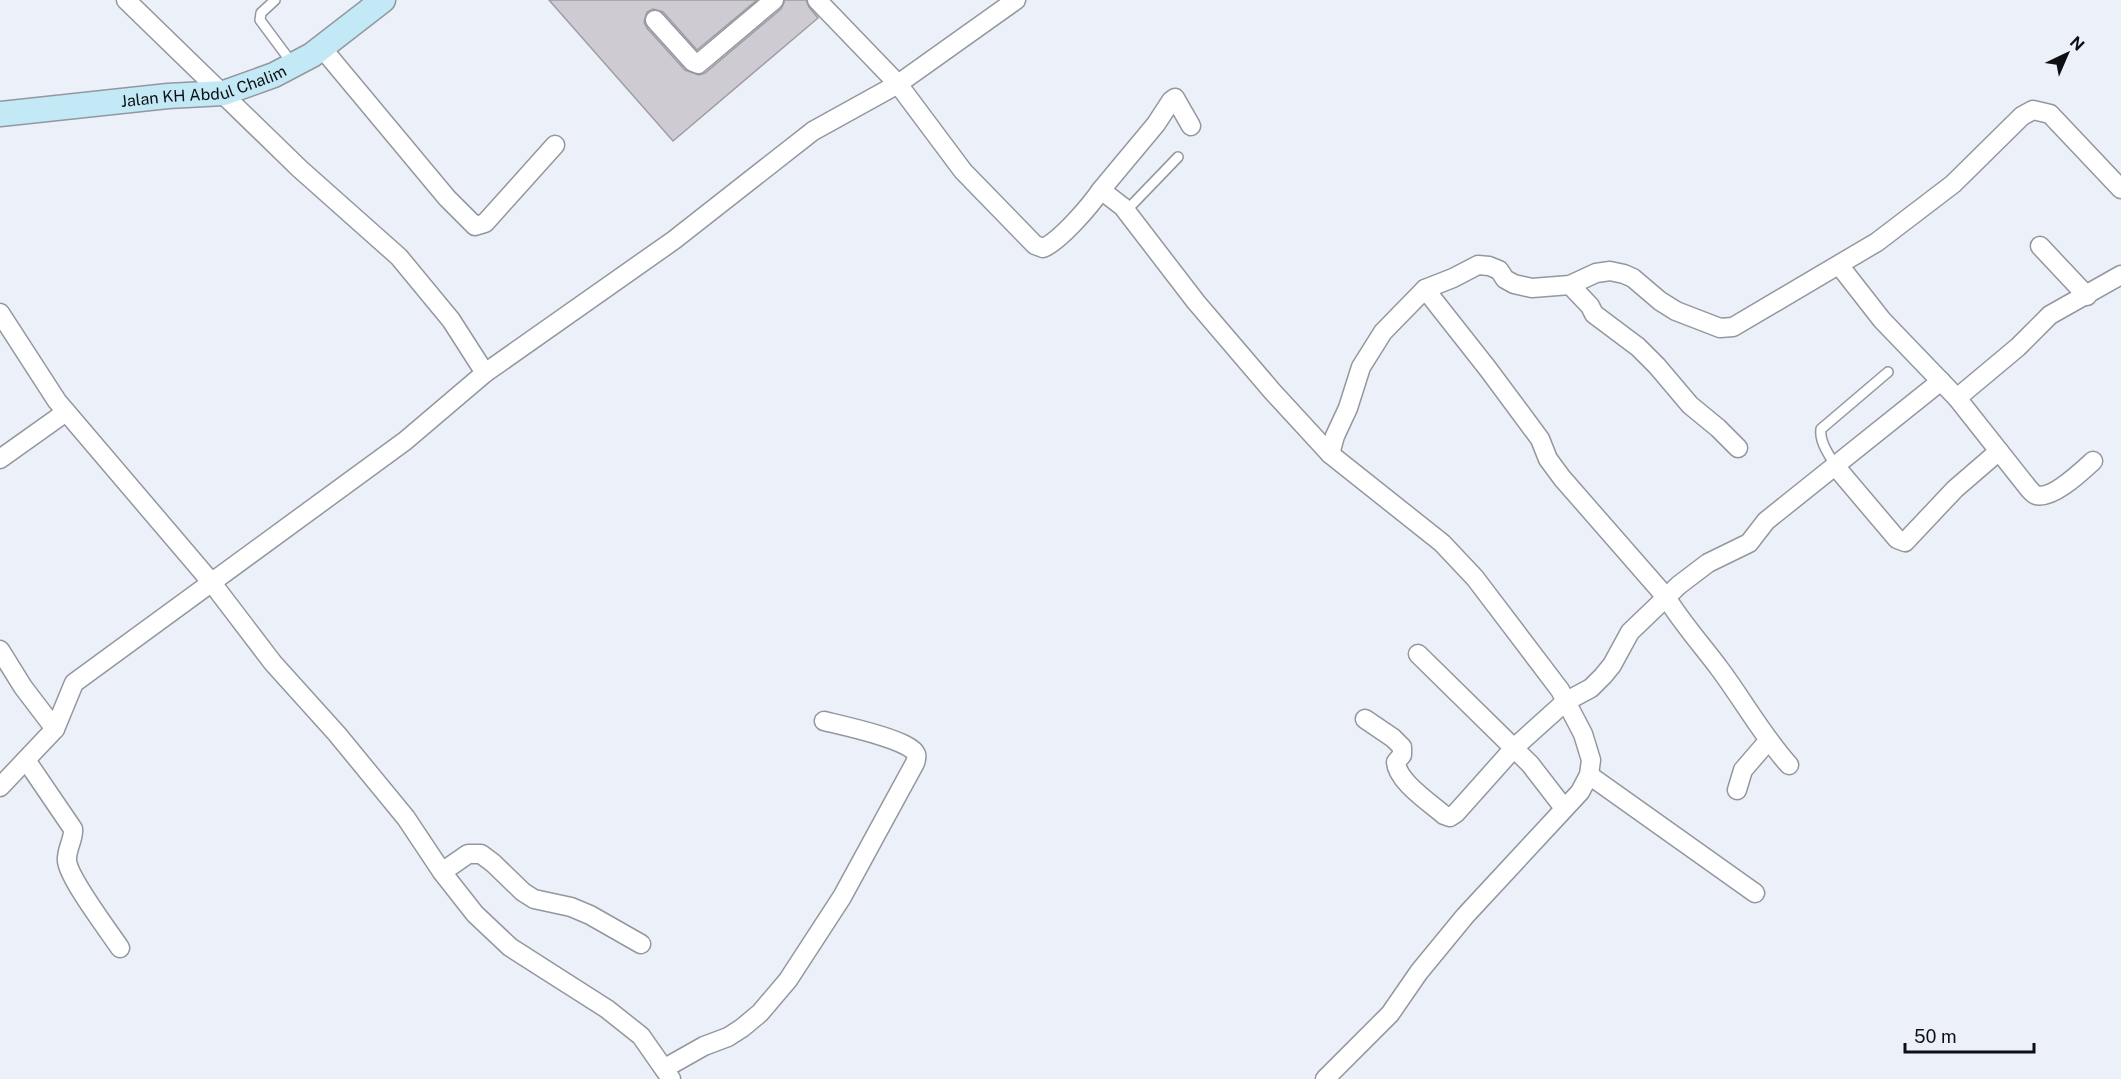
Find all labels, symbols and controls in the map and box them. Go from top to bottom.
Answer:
north arrow [2037,24,2097,84]
text: N [2066,32,2088,55]
street label: Jalan KH Abdul Chalim [120,61,289,111]
scale bar [1905,1016,2034,1054]
text: 50 m [1914,1026,1957,1047]

